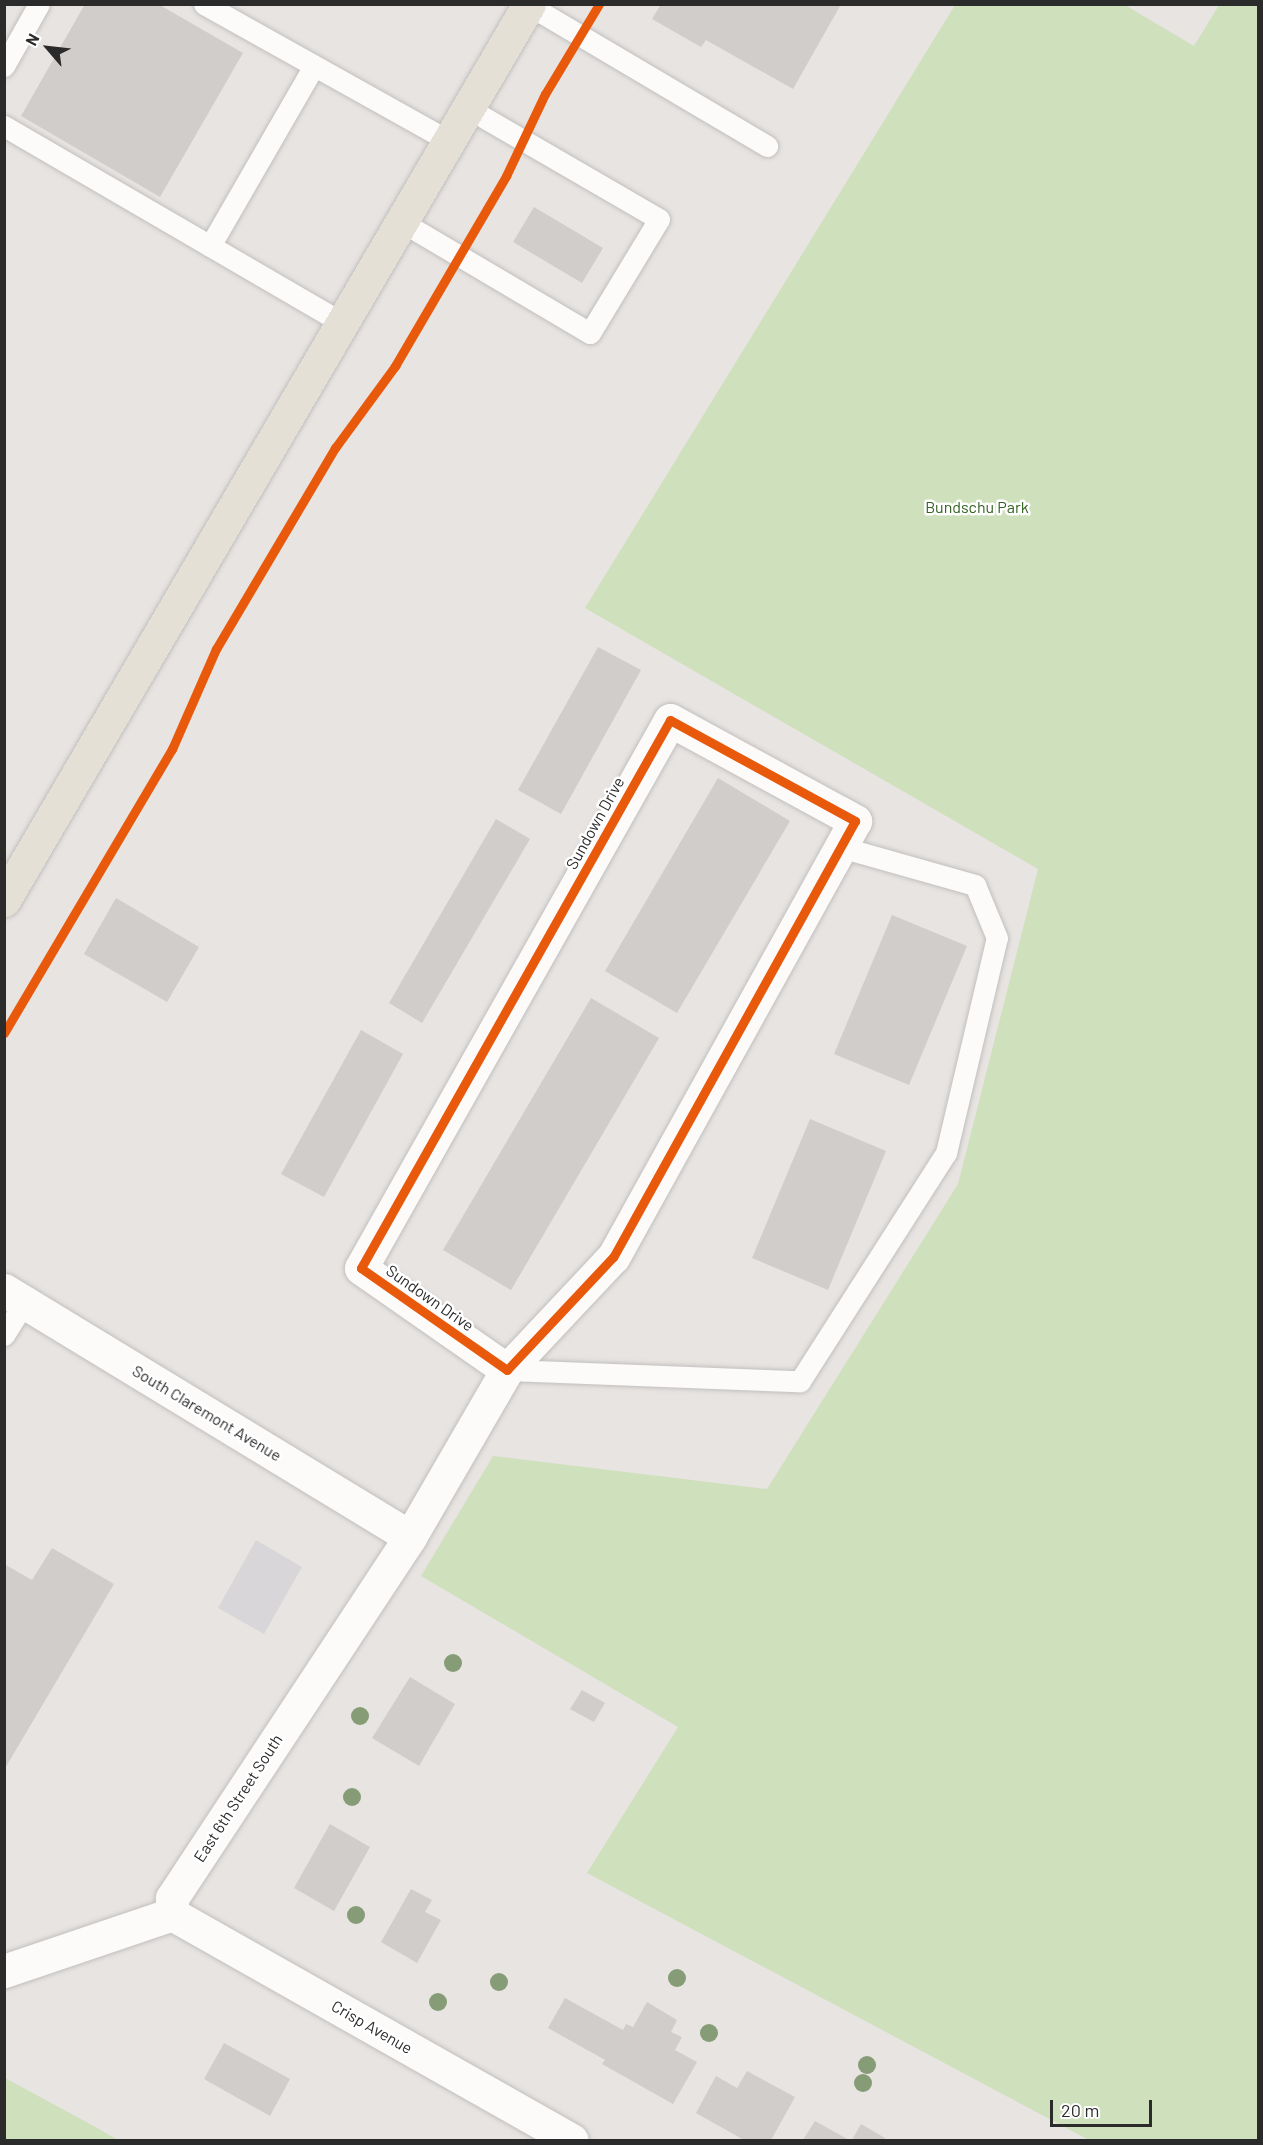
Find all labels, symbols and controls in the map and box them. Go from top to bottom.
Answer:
north arrow [18,18,78,78]
text: N [21,30,43,48]
park label: Bundschu Park [925,497,1029,517]
street label: Sundown Drive [562,773,628,873]
street label: Sundown Drive [382,1261,478,1335]
street label: South Claremont Avenue [129,1361,285,1465]
street label: East 6th Street South [190,1731,286,1865]
street label: Crisp Avenue [328,1996,416,2058]
scale bar [1053,2088,1155,2126]
text: 20 m [1061,2099,1099,2121]

